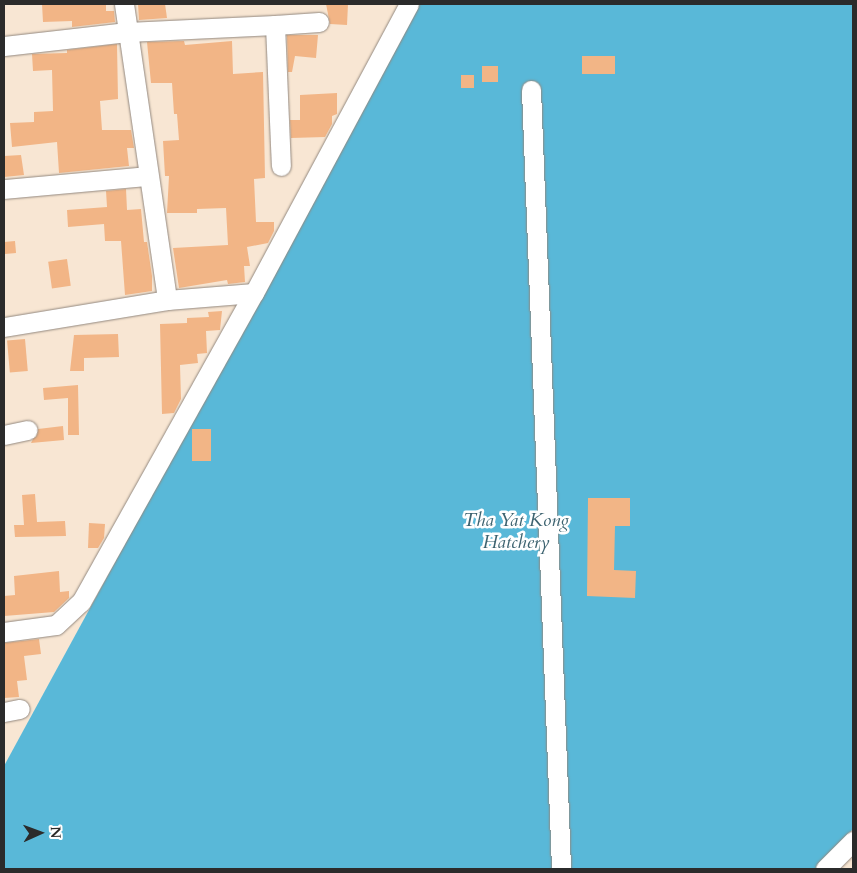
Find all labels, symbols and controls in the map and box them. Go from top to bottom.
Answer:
water label: Tha Yat Kong Hatchery [463,510,569,554]
north arrow [15,808,65,858]
text: N [46,826,65,839]

